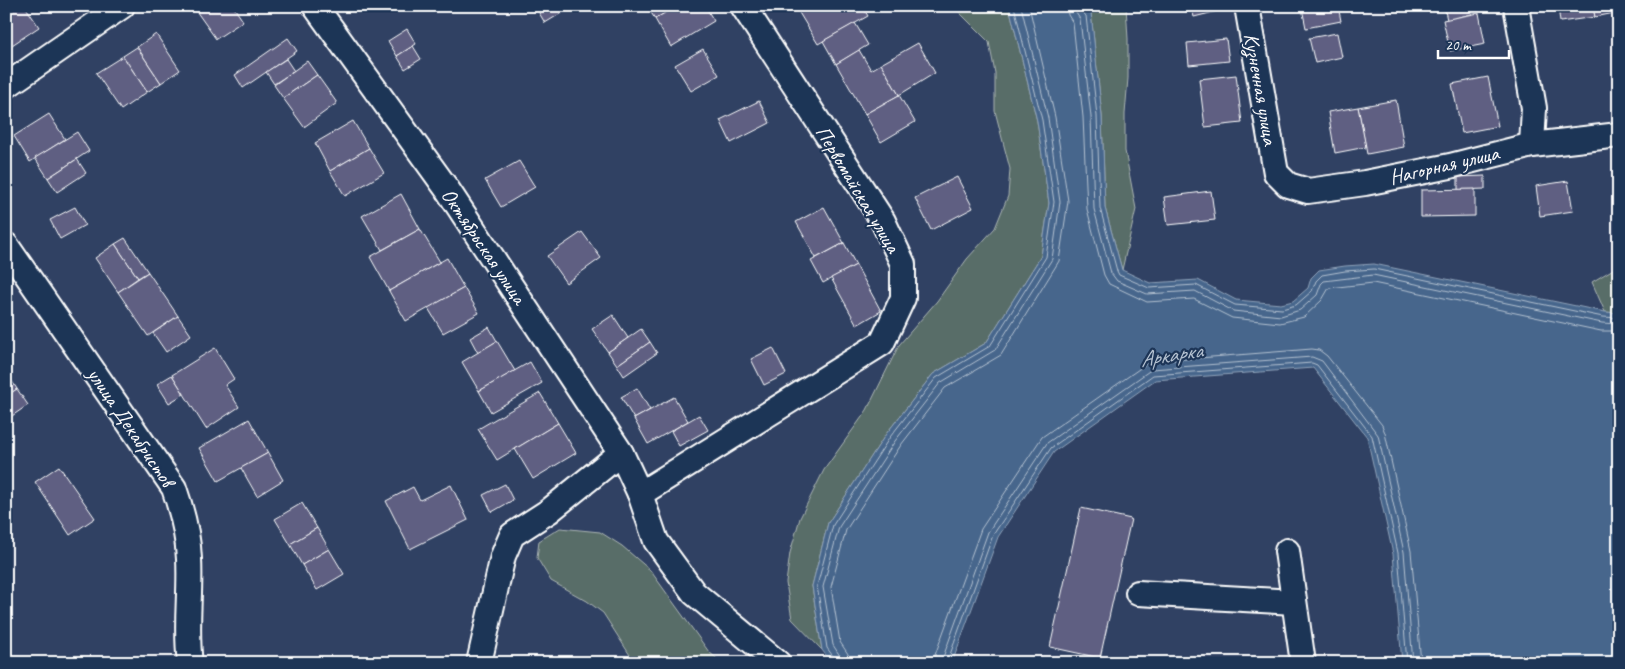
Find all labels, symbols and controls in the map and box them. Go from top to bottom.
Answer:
scale bar [1438,28,1509,60]
street label: Кузнечная улица [1237,31,1284,149]
text: 20 m [1445,36,1472,55]
street label: Первомайская улица [810,121,907,259]
street label: Нагорная улица [1387,139,1503,190]
street label: Октябрьская улица [436,183,534,311]
water label: Аркарка [1138,336,1206,374]
street label: улица Декабристов [81,361,183,495]

